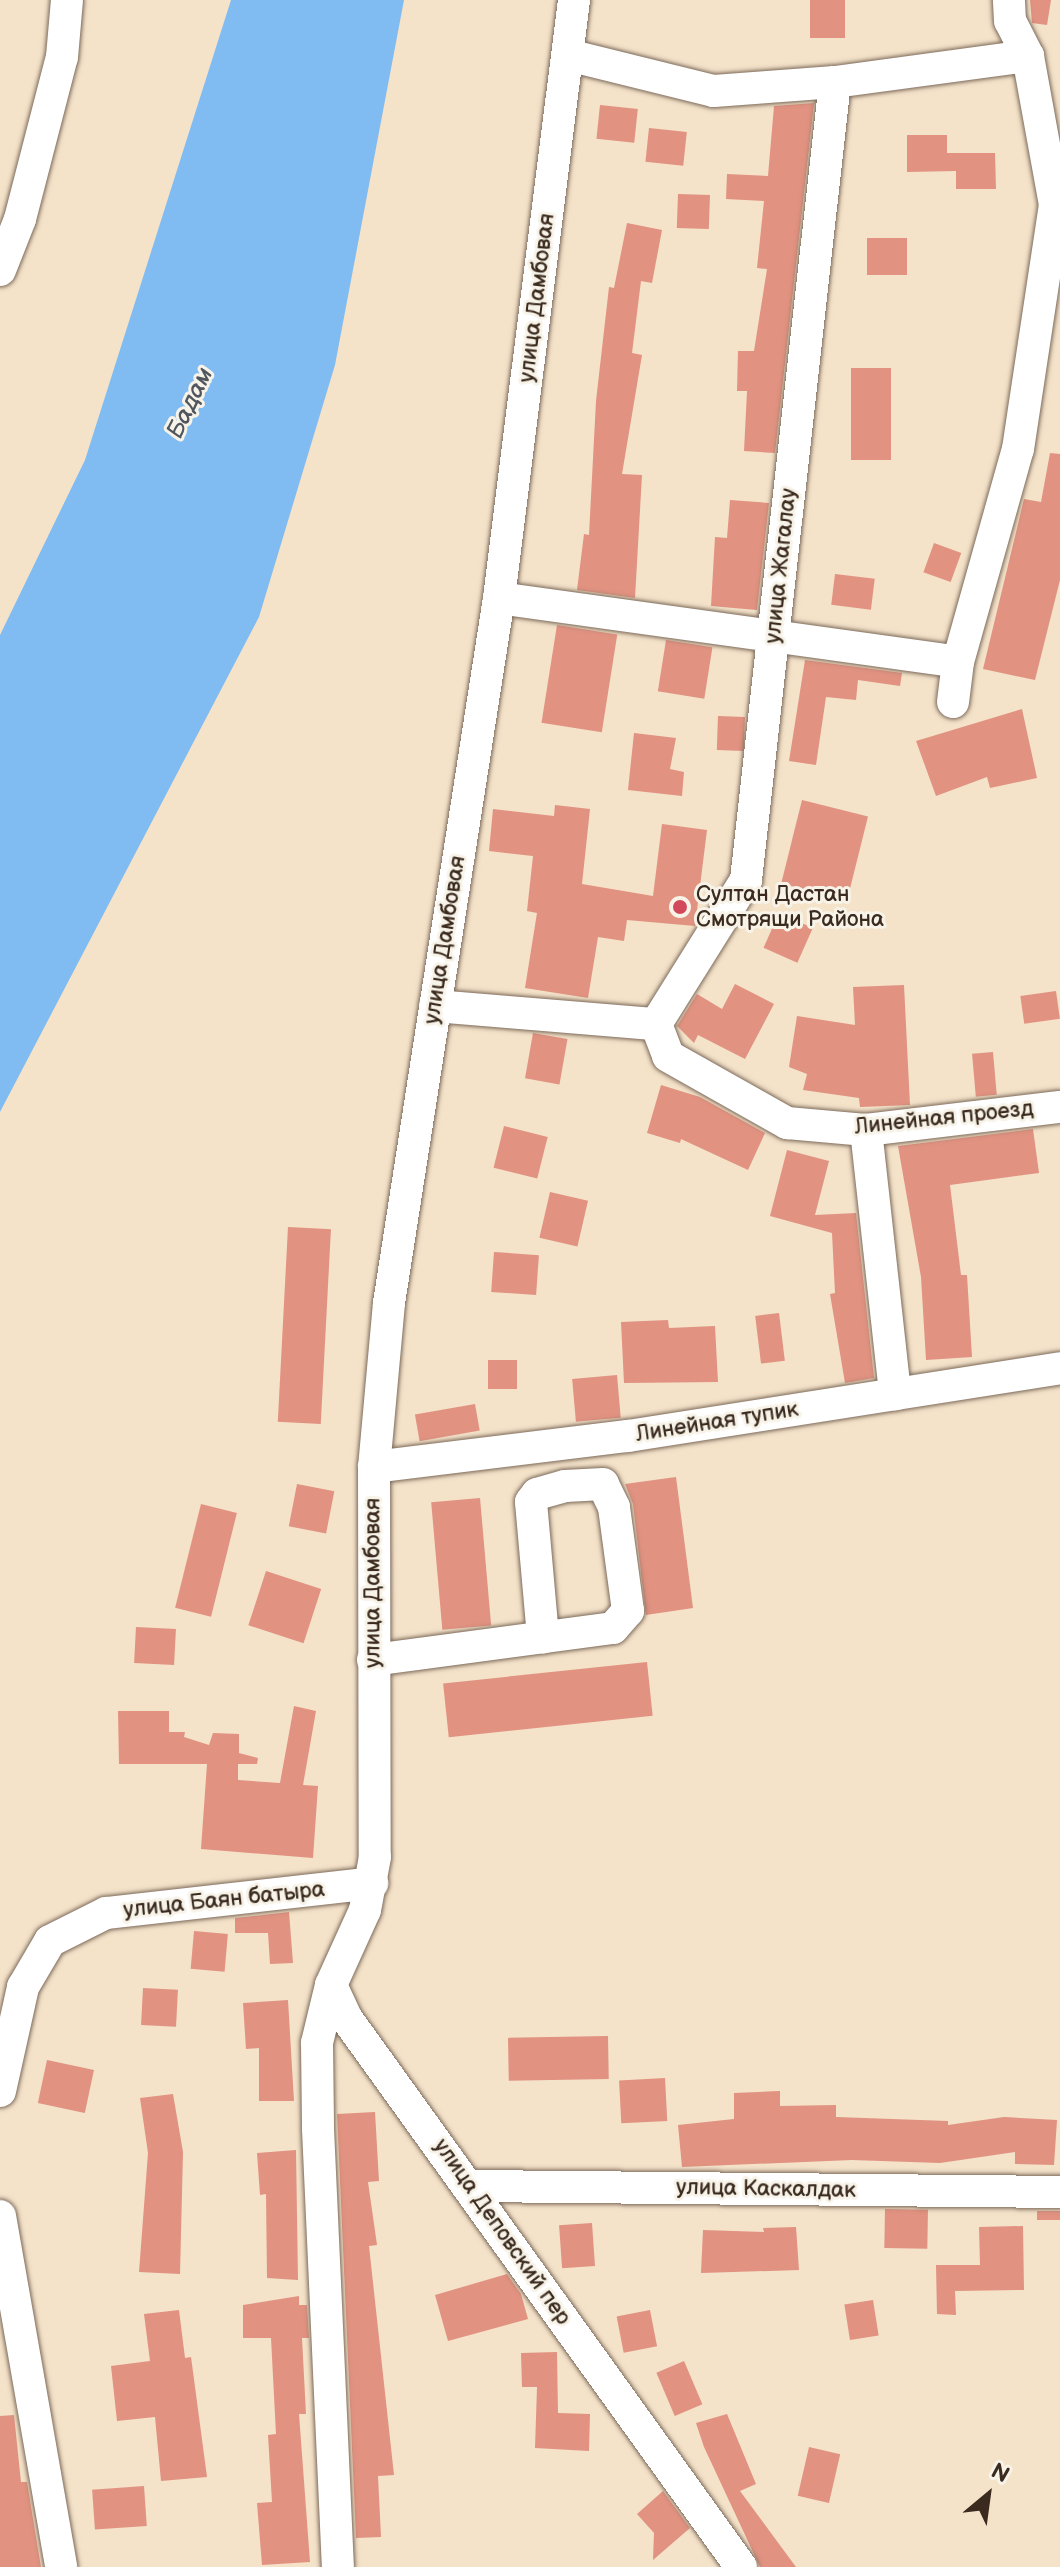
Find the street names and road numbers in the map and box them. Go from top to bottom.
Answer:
street label: улица Дамбовая [514,212,560,384]
street label: улица Жагалау [760,487,802,645]
street label: улица Дамбовая [419,854,471,1026]
street label: Линейная проезд [853,1095,1035,1141]
street label: Линейная тупик [634,1396,800,1448]
street label: улица Дамбовая [360,1498,386,1668]
street label: улица Баян батыра [122,1876,326,1924]
street label: улица Деповский пер [428,2134,576,2330]
street label: улица Каскалдак [676,2174,856,2204]

